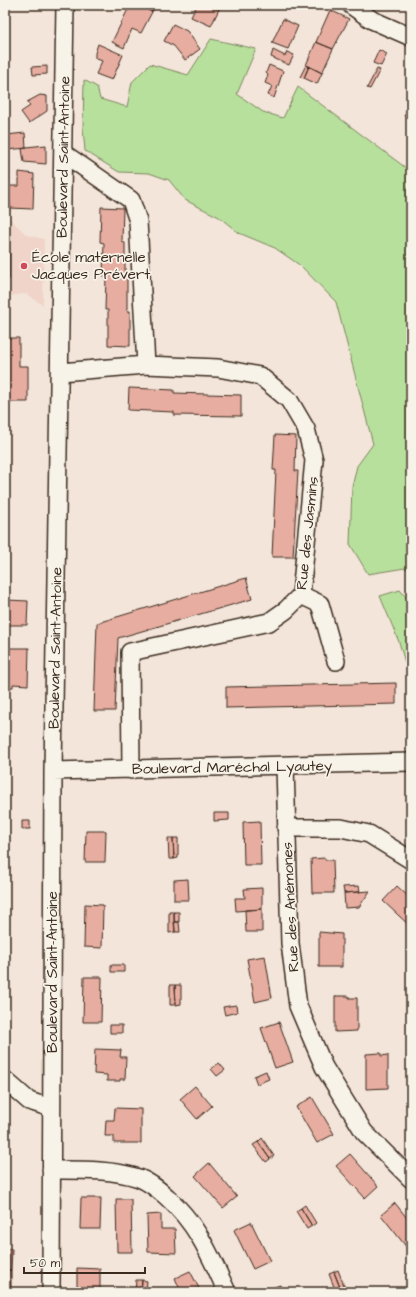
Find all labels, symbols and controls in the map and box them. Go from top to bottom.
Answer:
street label: Boulevard Saint-Antoine [52,76,75,238]
place label: École maternelle Jacques Prévert [32,247,150,285]
marker: École maternelle Jacques Prévert [19,261,29,271]
street label: Rue des Jasmins [291,475,324,591]
street label: Boulevard Saint-Antoine [44,567,67,729]
street label: Boulevard Maréchal Lyautey [132,755,332,781]
street label: Rue des Anémones [277,841,304,973]
street label: Boulevard Saint-Antoine [42,891,63,1053]
scale bar [24,1249,145,1275]
text: 50 m [30,1255,61,1272]

